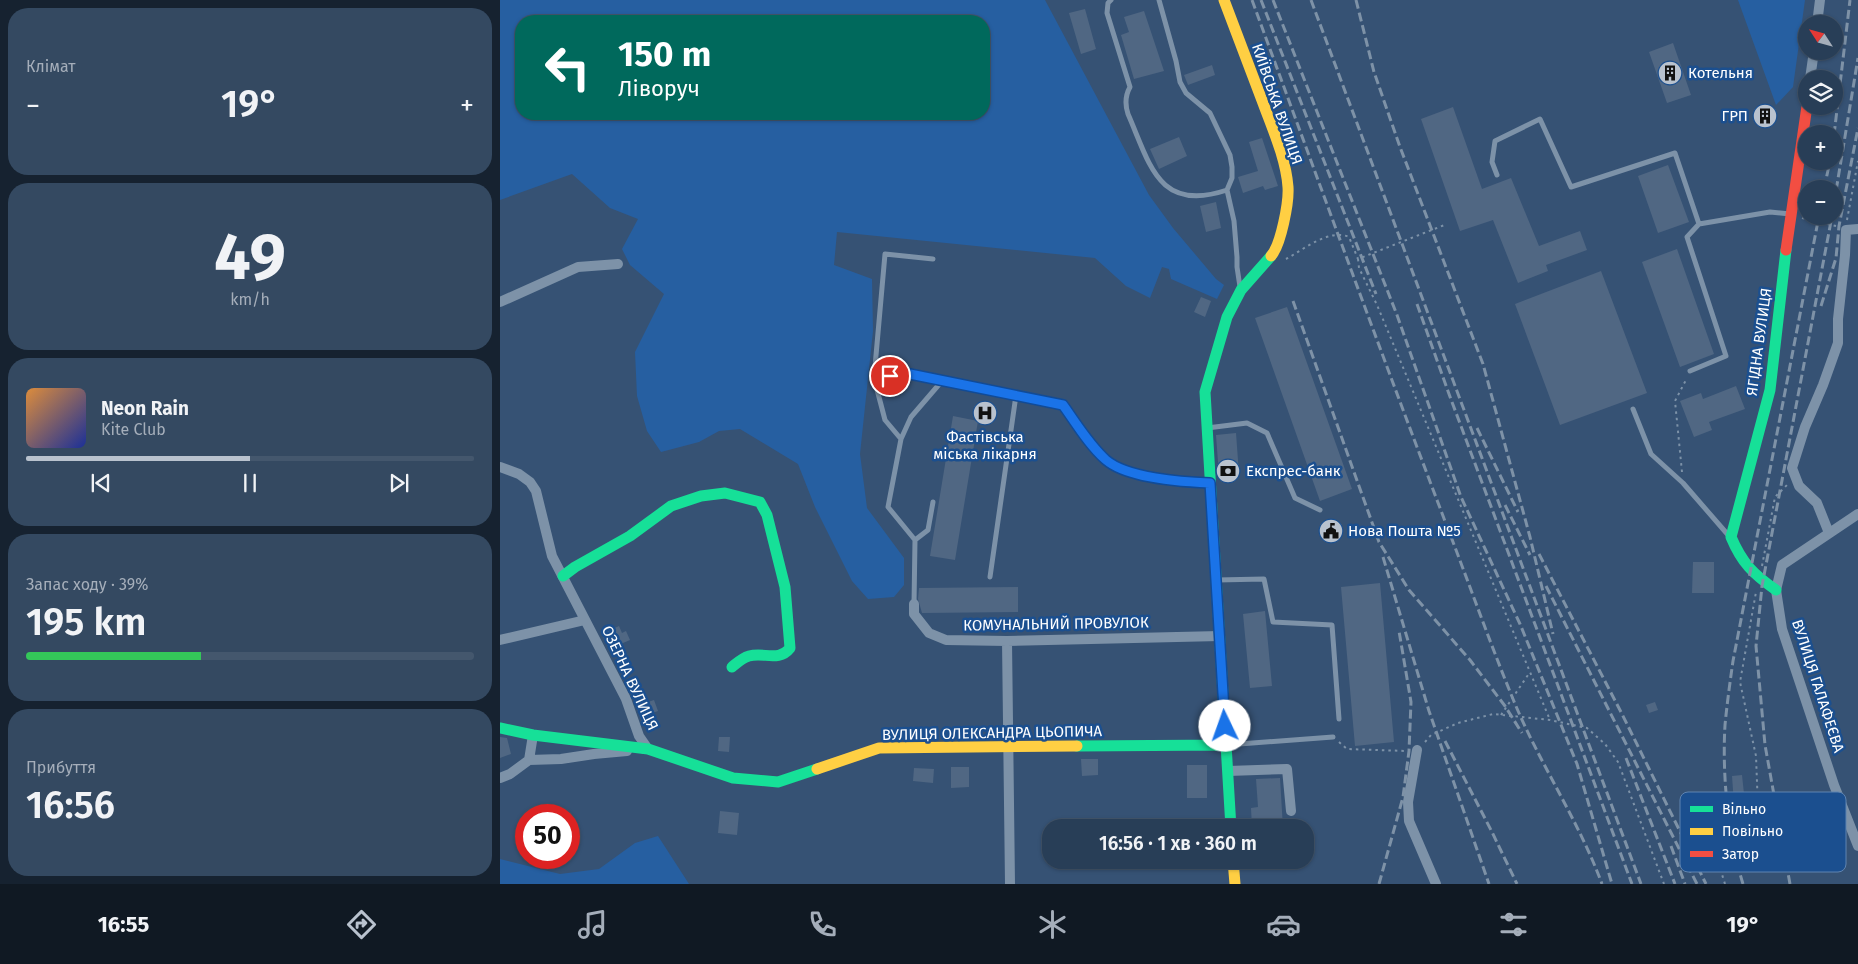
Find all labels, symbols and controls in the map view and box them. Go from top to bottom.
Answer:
north arrow [1798,15,1842,60]
map controls [1798,15,1843,225]
text: 150 m [618,33,711,75]
icon: left [535,35,600,100]
street label: КИЇВСЬКА ВУЛИЦЯ [1248,41,1306,167]
text: Клімат [26,57,76,76]
building icon: Котельня [1657,60,1683,86]
place label: Котельня [1688,64,1753,82]
button: layers [1798,70,1843,115]
text: Ліворуч [618,75,700,102]
text: 19° [221,81,279,127]
text: − [26,89,40,122]
text: + [460,89,474,122]
building icon: ГРП [1752,103,1778,129]
place label: ГРП [1722,107,1748,125]
button: + [1798,125,1843,170]
button: − [1798,180,1843,225]
text: 49 [214,218,286,296]
street label: ЯГІДНА ВУЛИЦЯ [1743,287,1775,397]
text: km/h [230,290,270,309]
pin [869,355,911,397]
icon: arrive [876,362,904,390]
text: Neon Rain [101,397,189,420]
hospital icon: Фастівська міська лікарня [972,400,998,426]
text: Kite Club [101,420,166,439]
place label: Фастівська міська лікарня [933,428,1037,463]
bank icon: Експрес-банк [1215,458,1241,484]
place label: Експрес-банк [1246,462,1341,480]
icon: previous [87,469,115,497]
icon: pause [236,469,264,497]
icon: next [385,469,413,497]
public building icon: Нова Пошта №5 [1318,518,1344,544]
place label: Нова Пошта №5 [1348,522,1461,540]
text: Запас ходу · 39% [26,575,148,594]
text: 195 km [26,599,146,645]
street label: КОМУНАЛЬНИЙ ПРОВУЛОК [963,613,1149,635]
street label: ВУЛИЦЯ ГАЛАФЕЄВА [1788,617,1848,755]
street label: ОЗЕРНА ВУЛИЦЯ [598,623,662,733]
position arrow [1198,699,1250,751]
street label: ВУЛИЦЯ ОЛЕКСАНДРА ЦЬОПИЧА [882,722,1103,744]
text: Прибуття [26,758,96,777]
text: 16:56 [26,782,115,828]
legend [1680,792,1846,872]
text: Вільно [1722,801,1766,818]
speed limit sign: 50 [515,804,580,869]
text: Повільно [1722,823,1783,840]
text: 16:56 · 1 хв · 360 m [1099,832,1257,855]
text: Затор [1722,846,1759,863]
icon: directions [344,907,379,942]
icon: music [575,907,610,942]
icon: phone [805,907,840,942]
icon: climate [1035,907,1070,942]
icon: car [1266,907,1301,942]
icon: filters [1496,907,1531,942]
text: 16:55 [98,911,149,938]
text: 19° [1726,911,1760,938]

